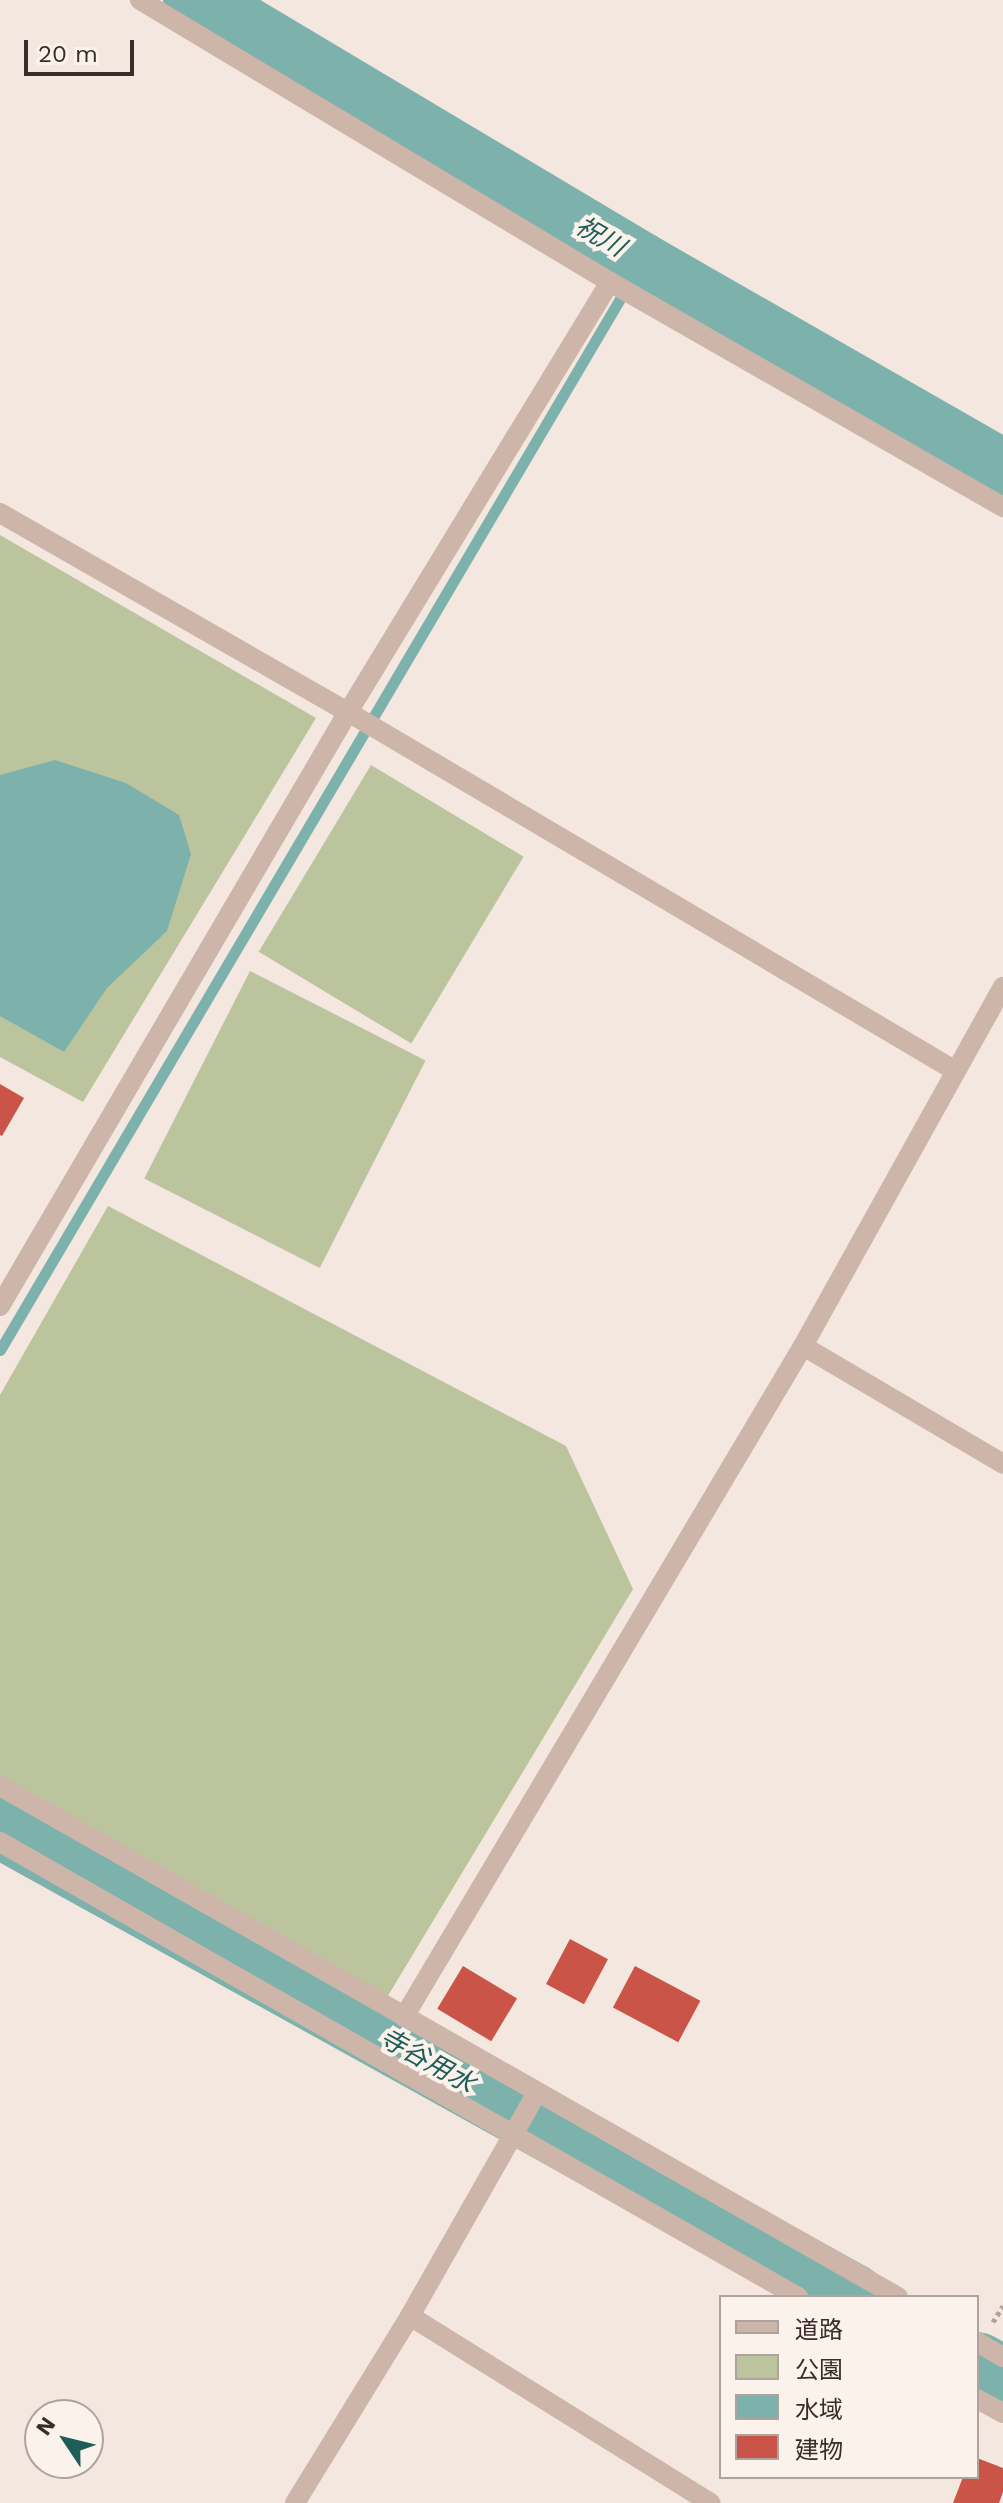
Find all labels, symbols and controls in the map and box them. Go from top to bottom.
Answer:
scale bar [28,24,138,74]
text: 20 m [38,40,98,68]
water label: 祝川 [570,210,630,264]
water label: 寺谷用水 [374,2022,480,2100]
legend [719,2295,979,2479]
text: 道路 [795,2316,843,2344]
text: 公園 [795,2356,843,2384]
text: 水域 [795,2396,843,2424]
north arrow [24,2399,104,2479]
text: N [31,2412,60,2440]
text: 建物 [795,2436,843,2464]

